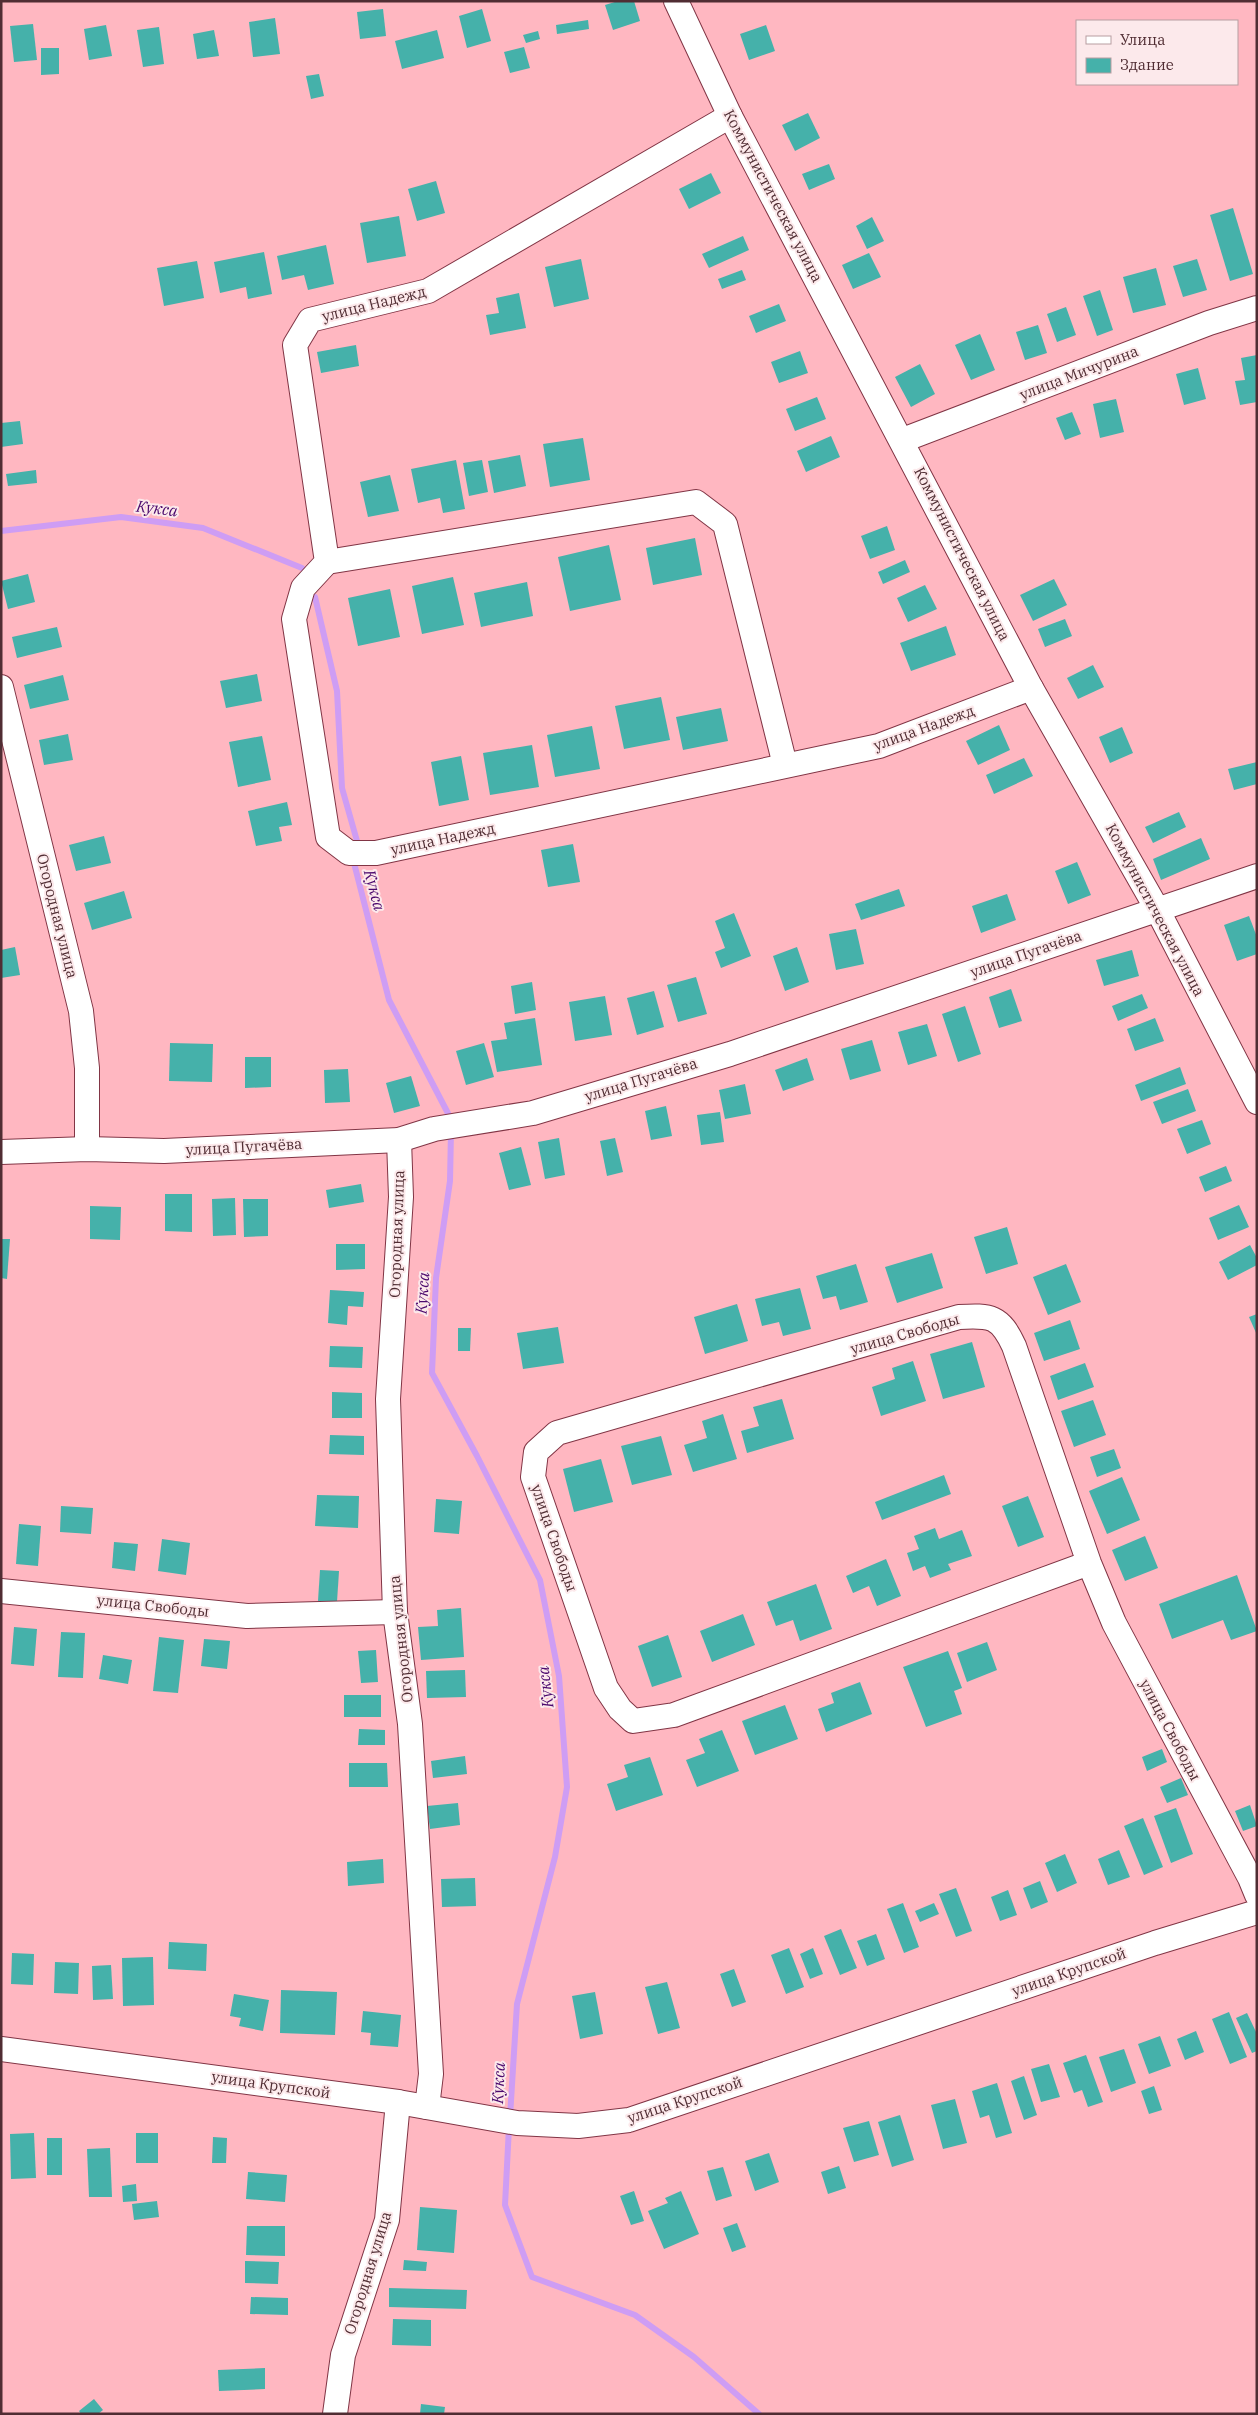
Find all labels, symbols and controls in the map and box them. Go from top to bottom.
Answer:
legend [1076,20,1238,85]
text: Улица [1120,30,1165,49]
text: Здание [1120,55,1174,74]
street label: Коммунистическая улица [720,106,827,285]
street label: улица Надежд [320,281,428,326]
street label: улица Мичурина [1017,341,1141,404]
street label: Коммунистическая улица [910,464,1015,644]
water label: Кукса [134,495,179,520]
street label: улица Надежд [871,700,977,755]
street label: улица Надежд [389,818,497,859]
street label: Коммунистическая улица [1102,820,1209,999]
street label: Огородная улица [33,852,82,980]
water label: Кукса [360,866,390,913]
street label: улица Пугачёва [968,926,1084,982]
street label: улица Пугачёва [582,1053,699,1106]
street label: улица Пугачёва [185,1134,303,1159]
street label: Огородная улица [385,1170,408,1298]
water label: Кукса [411,1271,433,1315]
street label: улица Свободы [848,1309,962,1358]
street label: улица Свободы [527,1482,582,1594]
street label: Огородная улица [384,1574,417,1704]
street label: улица Свободы [96,1590,210,1621]
water label: Кукса [533,1665,558,1710]
street label: улица Свободы [1136,1676,1205,1784]
street label: улица Крупской [1009,1943,1129,2000]
water label: Кукса [487,2061,509,2105]
street label: улица Крупской [210,2067,332,2102]
street label: улица Крупской [625,2072,745,2127]
street label: Огородная улица [340,2209,395,2337]

